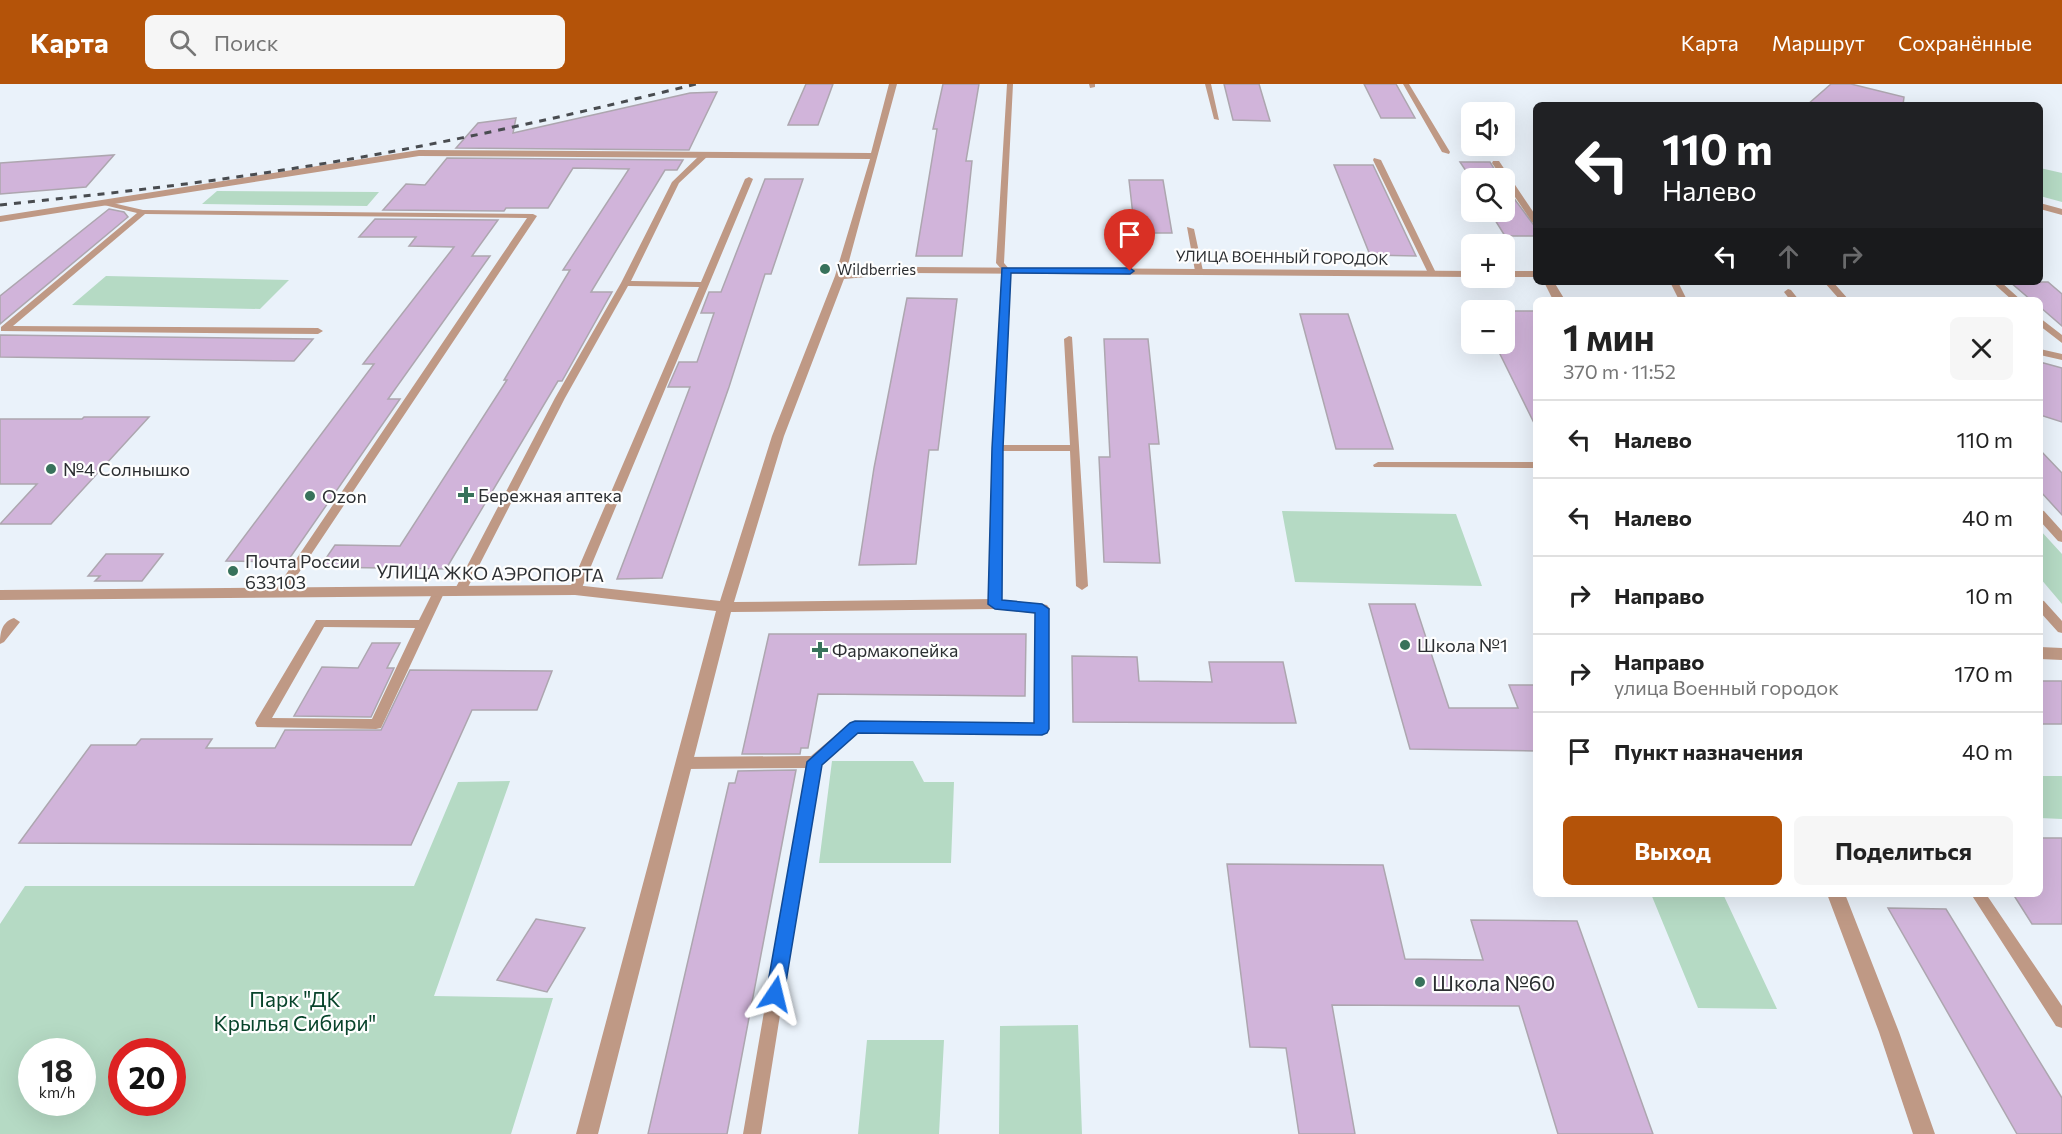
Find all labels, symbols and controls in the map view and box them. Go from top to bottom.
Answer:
search box [145,15,565,69]
text: Карта [30,25,109,59]
icon: search [166,26,199,59]
text: Поиск [214,29,278,56]
text: Карта [1681,30,1739,55]
text: Маршрут [1772,30,1865,55]
text: Сохранённые [1898,30,2032,55]
map controls [1461,102,1515,354]
button: sound [1461,102,1515,156]
text: 110 m [1662,122,1773,174]
icon: left [1563,126,1641,204]
button: search [1461,168,1515,222]
text: Налево [1662,174,1757,207]
pin [1104,209,1155,271]
icon: arrive [1113,218,1146,251]
button: + [1461,234,1515,288]
icon: left [1709,240,1742,273]
icon: ahead [1772,240,1805,273]
icon: right [1835,240,1868,273]
street label: УЛИЦА ВОЕННЫЙ ГОРОДОК [1176,246,1388,268]
place label: Wildberries [837,260,916,278]
marker: Wildberries [818,262,832,276]
button: − [1461,300,1515,354]
text: 1 мин [1563,314,1655,358]
button: close [1950,317,2013,380]
text: 370 m · 11:52 [1563,359,1676,383]
icon: left [1563,423,1596,456]
text: Налево [1614,426,1692,453]
text: 110 m [1956,426,2013,453]
place label: №4 Солнышко [63,458,190,480]
marker: №4 Солнышко [44,462,58,476]
place label: Бережная аптека [478,484,622,506]
place label: Ozon [322,485,367,507]
marker: Бережная аптека [459,488,473,502]
marker: Ozon [303,489,317,503]
icon: left [1563,501,1596,534]
text: Налево [1614,504,1692,531]
text: 40 m [1962,504,2013,531]
place label: Почта России 633103 [245,550,360,593]
street label: УЛИЦА ЖКО АЭРОПОРТА [376,560,604,586]
marker: Почта России 633103 [226,564,240,578]
icon: right [1563,579,1596,612]
text: Направо [1614,582,1704,609]
text: 10 m [1966,582,2013,609]
place label: Школа №1 [1417,634,1508,656]
marker: Школа №1 [1398,638,1412,652]
place label: Фармакопейка [832,639,958,661]
marker: Фармакопейка [813,643,827,657]
text: Направо [1614,648,1704,675]
icon: right [1563,657,1596,690]
text: 170 m [1954,660,2013,687]
text: улица Военный городок [1614,675,1839,699]
icon: arrive [1563,735,1596,768]
text: Пункт назначения [1614,738,1803,765]
text: 40 m [1962,738,2013,765]
button: Выход [1563,816,1782,885]
button: Поделиться [1794,816,2013,885]
position arrow [743,962,807,1026]
place label: Школа №60 [1432,970,1555,995]
marker: Школа №60 [1413,975,1427,989]
park label: Парк "ДК Крылья Сибири" [214,986,376,1035]
speed limit sign: 20 [108,1038,186,1116]
text: 18 [41,1051,73,1088]
text: km/h [39,1083,75,1101]

